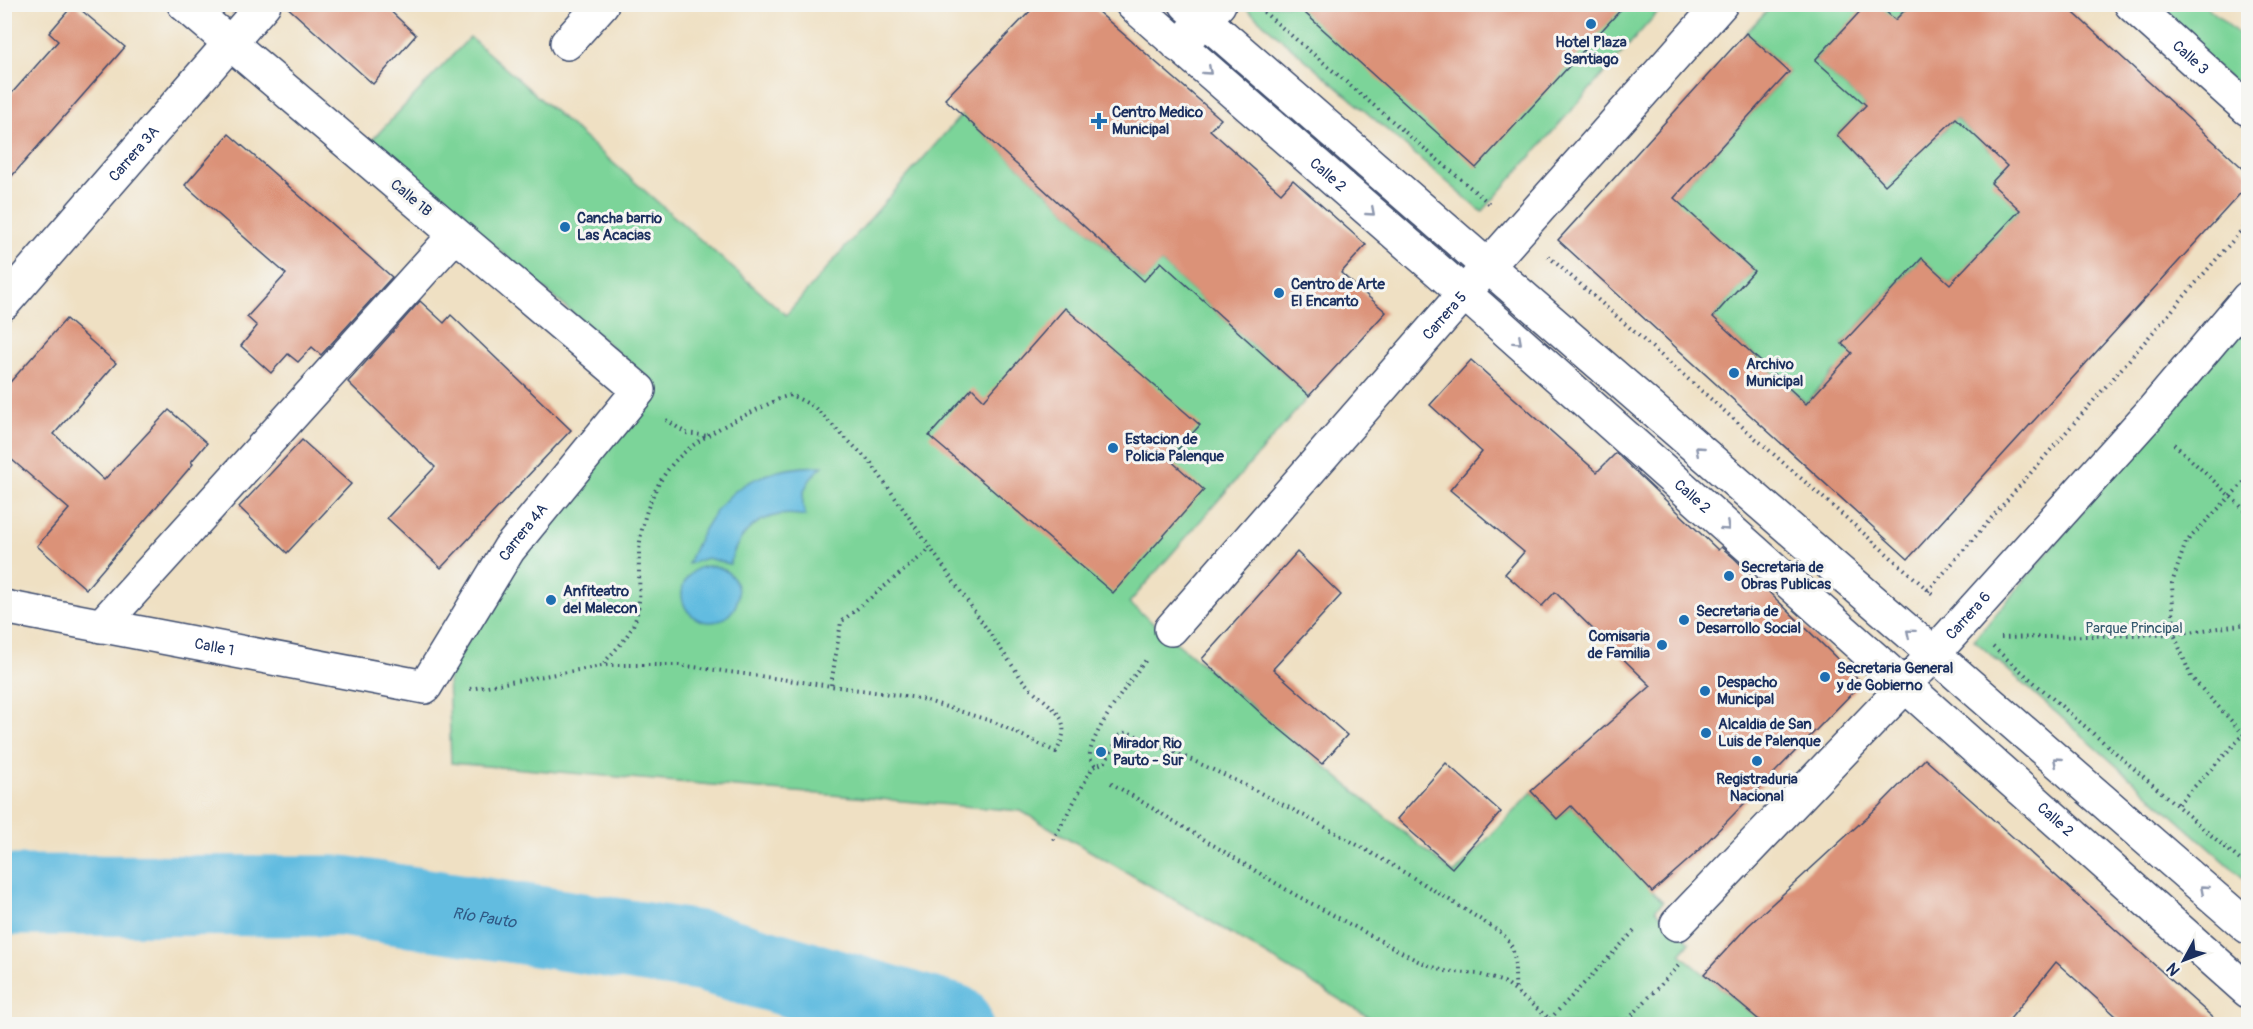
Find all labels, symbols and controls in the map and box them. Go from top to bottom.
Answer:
marker: Hotel Plaza Santiago [1584,17,1598,31]
place label: Hotel Plaza Santiago [1555,33,1627,69]
street label: Calle 3 [2168,36,2213,79]
one-way arrow [1201,63,1212,74]
place label: Centro Medico Municipal [1112,103,1203,139]
marker: Centro Medico Municipal [1090,112,1108,130]
street label: Carrera 3A [105,122,164,185]
street label: Calle 2 [1306,154,1350,196]
street label: Calle 1B [386,175,436,221]
one-way arrow [1364,205,1375,216]
place label: Cancha barrio Las Acacias [577,209,662,245]
marker: Cancha barrio Las Acacias [558,220,572,234]
place label: Centro de Arte El Encanto [1291,275,1385,311]
marker: Centro de Arte El Encanto [1272,286,1286,300]
street label: Carrera 5 [1418,288,1471,344]
one-way arrow [1511,334,1521,345]
place label: Archivo Municipal [1746,355,1803,391]
marker: Archivo Municipal [1727,366,1741,380]
place label: Estacion de Policia Palenque [1125,430,1224,466]
marker: Estacion de Policia Palenque [1106,441,1120,455]
one-way arrow [1695,446,1706,457]
street label: Calle 2 [1670,475,1715,518]
street label: Carrera 4A [495,499,552,564]
one-way arrow [1719,520,1729,531]
place label: Secretaria de Obras Publicas [1741,558,1831,594]
marker: Secretaria de Obras Publicas [1722,569,1736,583]
place label: Anfiteatro del Malecon [563,582,638,618]
street label: Carrera 6 [1942,587,1995,644]
marker: Anfiteatro del Malecon [544,593,558,607]
place label: Secretaria de Desarrollo Social [1696,602,1801,638]
marker: Secretaria de Desarrollo Social [1677,613,1691,627]
park label: Parque Principal [2085,619,2183,638]
place label: Comisaria de Familia [1588,627,1650,663]
one-way arrow [1906,630,1917,641]
street label: Calle 1 [193,634,236,660]
marker: Comisaria de Familia [1655,638,1669,652]
place label: Secretaria General y de Gobierno [1836,659,1953,695]
marker: Secretaria General y de Gobierno [1818,670,1832,684]
place label: Despacho Municipal [1717,673,1777,709]
marker: Despacho Municipal [1698,684,1712,698]
place label: Alcaldia de San Luis de Palenque [1718,715,1821,751]
marker: Alcaldia de San Luis de Palenque [1699,726,1713,740]
place label: Mirador Rio Pauto - Sur [1113,734,1184,770]
marker: Mirador Rio Pauto - Sur [1094,745,1108,759]
marker: Registraduria Nacional [1750,754,1764,768]
one-way arrow [2053,757,2064,768]
place label: Registraduria Nacional [1716,770,1798,806]
street label: Calle 2 [2033,798,2078,841]
one-way arrow [2200,885,2211,896]
water label: Río Pauto [451,903,519,933]
north arrow [2154,930,2214,990]
text: N [2162,958,2185,980]

